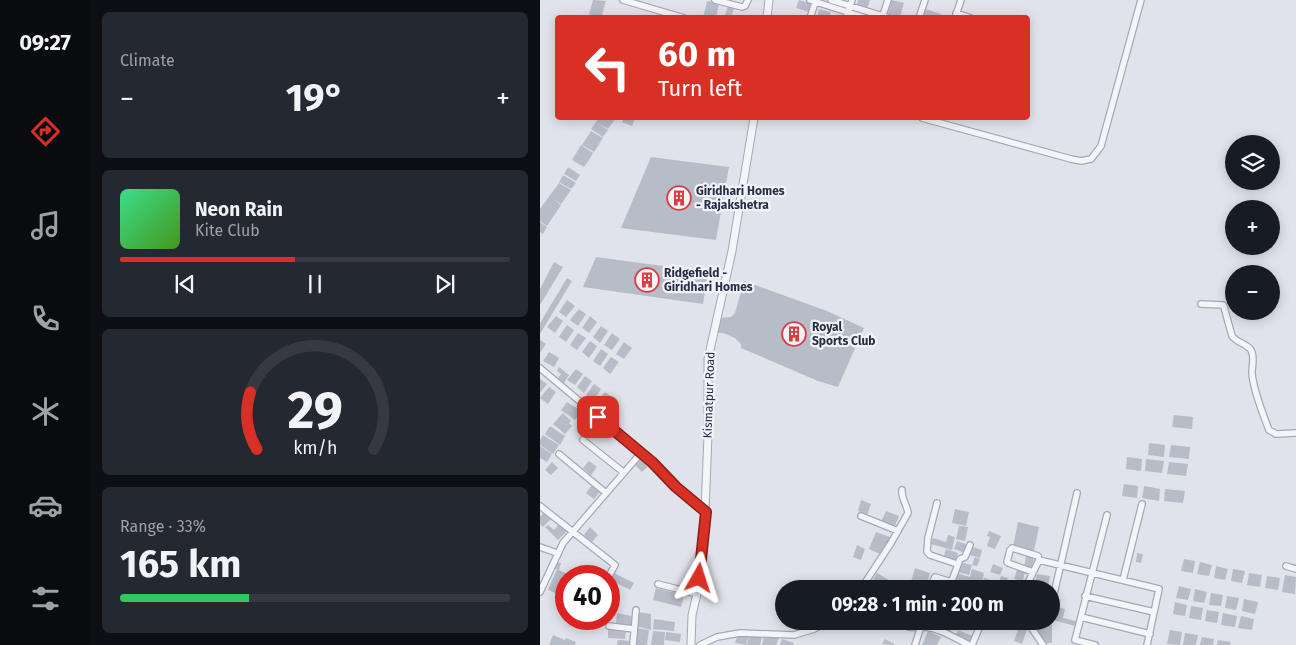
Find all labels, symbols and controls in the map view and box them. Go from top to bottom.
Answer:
text: 09:27 [19,29,71,56]
text: 60 m [658,33,736,75]
icon: left [575,35,640,100]
text: Climate [120,51,175,70]
text: 19° [286,75,344,121]
text: Turn left [658,75,742,102]
text: − [120,82,134,115]
text: + [496,82,510,115]
icon: directions [28,114,63,149]
map controls [1225,135,1280,320]
button: layers [1225,135,1280,190]
place label: Giridhari Homes - Rajakshetra [696,184,785,212]
building icon: Giridhari Homes - Rajakshetra [666,185,692,211]
text: Neon Rain [195,198,283,221]
button: + [1225,200,1280,255]
icon: music [28,208,63,243]
text: Kite Club [195,221,260,240]
button: − [1225,265,1280,320]
place label: Ridgefield - Giridhari Homes [664,266,753,294]
building icon: Ridgefield - Giridhari Homes [634,267,660,293]
icon: previous [171,270,199,298]
icon: pause [301,270,329,298]
icon: next [431,270,459,298]
icon: phone [28,301,63,336]
place label: Royal Sports Club [812,320,876,348]
building icon: Royal Sports Club [781,321,807,347]
street label: Kismatpur Road [700,351,718,439]
text: 29 [287,379,343,442]
icon: climate [28,394,63,429]
pin [577,396,619,438]
icon: arrive [584,403,612,431]
text: km/h [293,437,337,459]
icon: car [28,488,63,523]
text: Range · 33% [120,517,206,536]
text: 165 km [120,541,241,587]
position arrow [672,551,724,603]
speed limit sign: 40 [555,565,620,630]
icon: filters [28,581,63,616]
text: 09:28 · 1 min · 200 m [831,593,1004,616]

